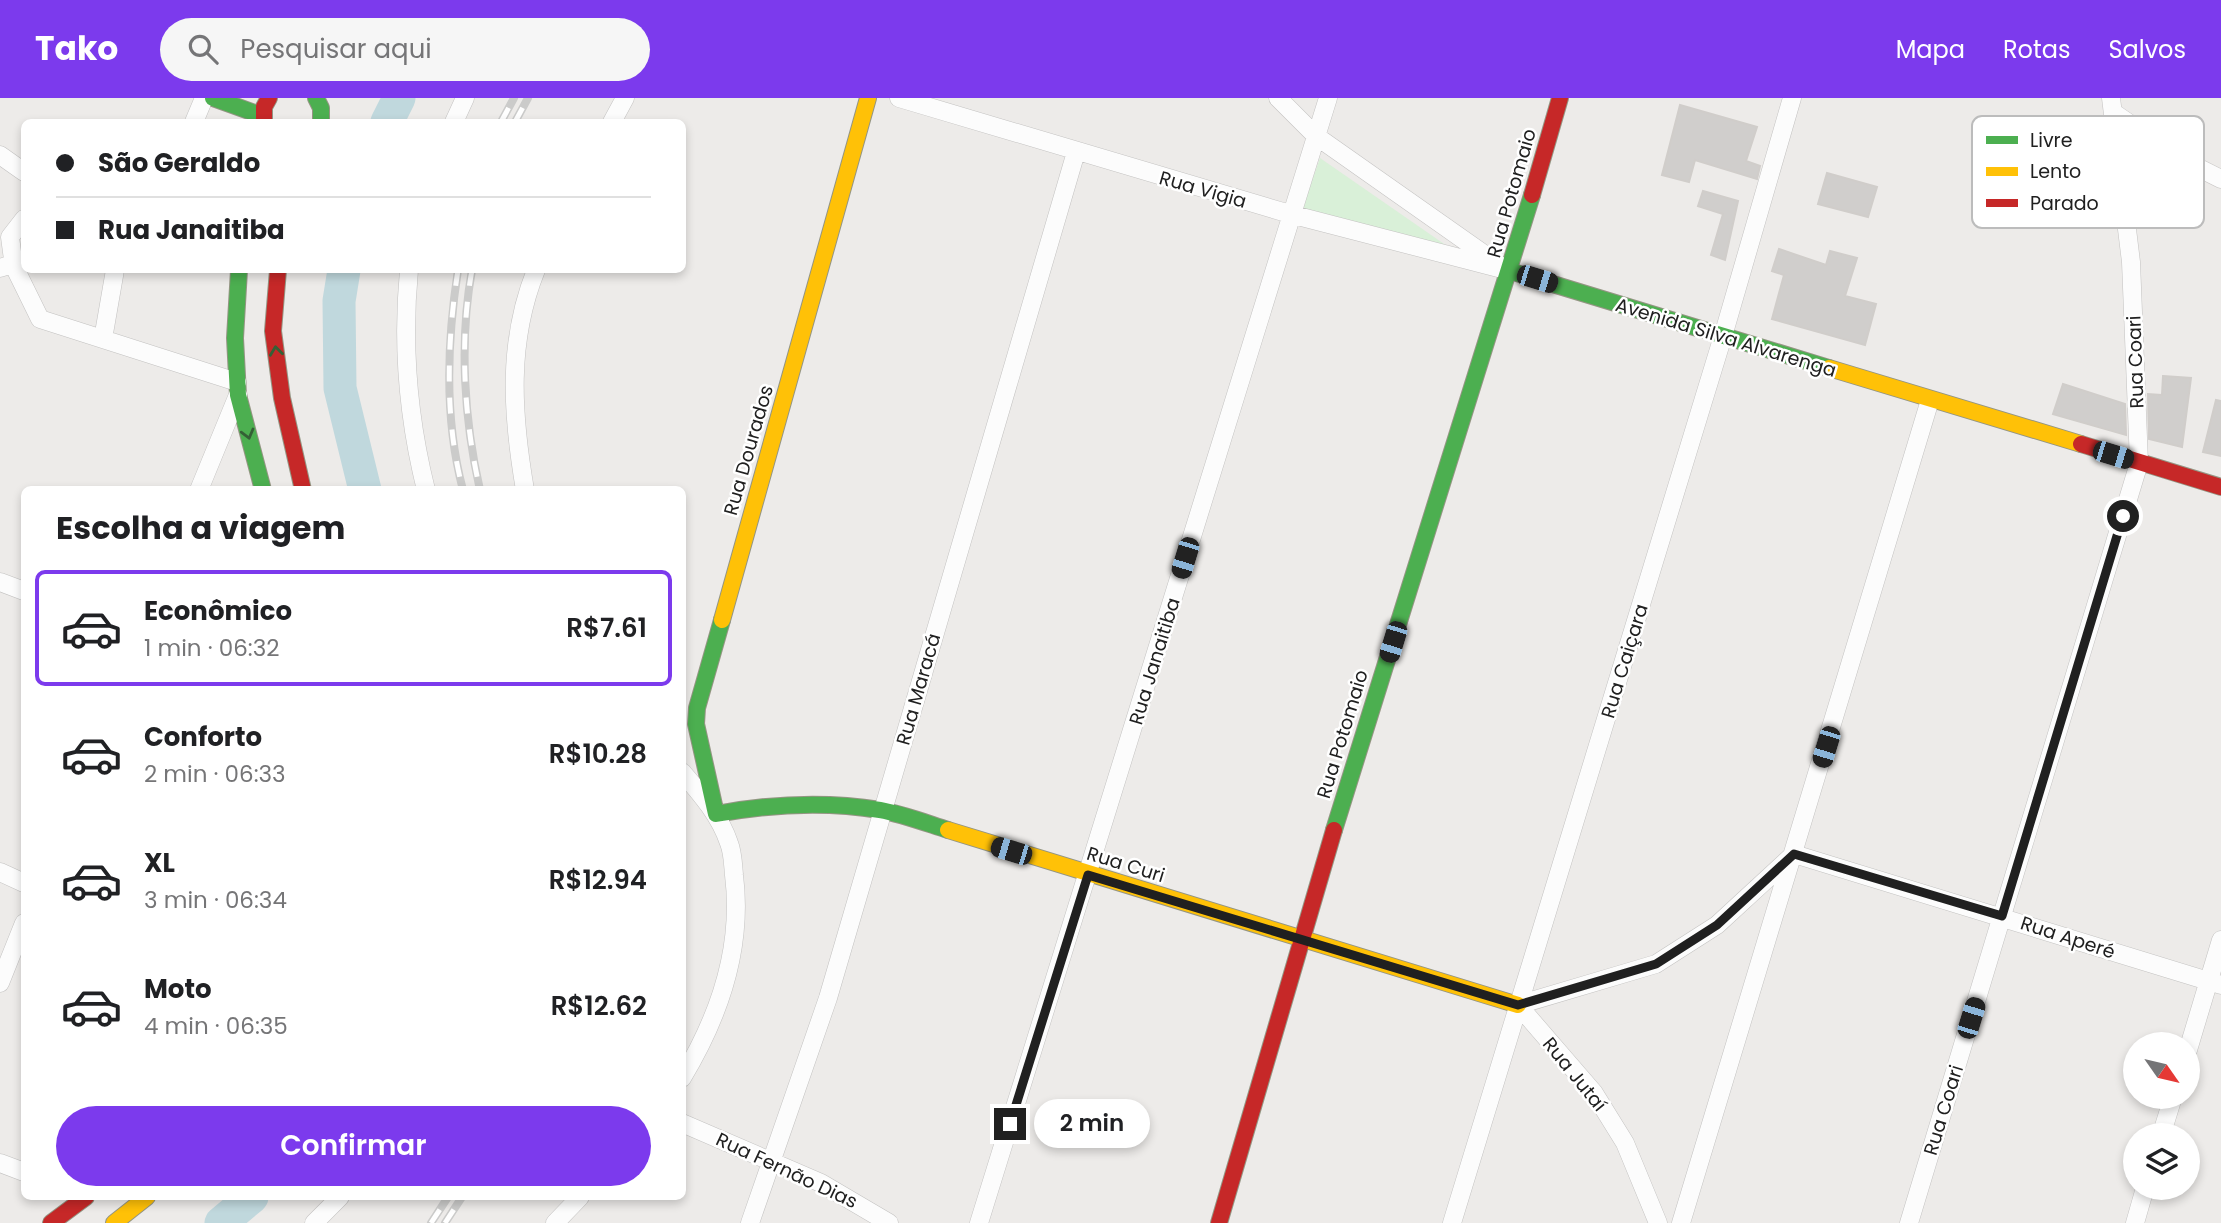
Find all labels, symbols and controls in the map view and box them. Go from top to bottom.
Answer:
search box [160,18,650,81]
text: Tako [35,25,118,72]
icon: search [184,30,222,68]
text: Pesquisar aqui [240,31,432,67]
text: Mapa [1896,33,1965,66]
text: Rotas [2003,33,2070,66]
text: Salvos [2108,33,2186,66]
legend [1972,116,2204,228]
street label: Rua Potomaio [1480,125,1543,261]
text: Livre [2030,127,2072,154]
text: São Geraldo [98,145,260,181]
text: Lento [2030,158,2081,185]
street label: Rua Vigia [1156,164,1250,215]
text: Parado [2030,190,2099,217]
text: Rua Janaitiba [98,212,285,248]
car [1514,263,1561,295]
street label: Avenida Silva Alvarenga [1612,291,1840,384]
street label: Rua Coari [2120,315,2151,409]
one-way arrow [268,345,283,357]
street label: Rua Dourados [717,382,780,518]
one-way arrow [240,428,254,440]
car [2090,439,2137,471]
route start [2107,500,2139,532]
text: Escolha a viagem [56,505,345,550]
car [1169,535,1202,581]
text: Econômico [144,593,292,629]
street label: Rua Janaitiba [1122,594,1187,728]
icon: car [60,597,123,660]
street label: Rua Caiçara [1594,601,1655,722]
text: R$7.61 [566,610,647,646]
car [1377,619,1410,665]
street label: Rua Maracá [890,630,947,748]
text: 1 min · 06:32 [144,632,279,664]
street label: Rua Potomaio [1310,667,1375,802]
text: Conforto [144,719,262,755]
icon: car [60,723,123,786]
car [1810,724,1843,770]
text: R$10.28 [549,736,647,772]
text: 2 min · 06:33 [144,758,286,790]
car [988,835,1035,867]
street label: Rua Curi [1084,840,1168,889]
text: XL [144,845,175,881]
icon: car [60,849,123,912]
text: R$12.94 [549,862,647,898]
text: 3 min · 06:34 [144,884,287,916]
street label: Rua Aperé [2017,910,2119,965]
text: Moto [144,971,212,1007]
icon: car [60,975,123,1038]
text: R$12.62 [551,988,647,1024]
car [1955,995,1988,1041]
text: 4 min · 06:35 [144,1010,288,1042]
street label: Rua Jutaí [1536,1032,1613,1117]
north arrow [2123,1032,2200,1110]
map controls [2123,1032,2200,1200]
street label: Rua Coari [1917,1062,1970,1159]
callout: 2 min [1034,1100,1150,1148]
button: Confirmar [56,1106,651,1186]
text: 2 min [1060,1107,1124,1139]
route end [994,1108,1026,1140]
button: layers [2123,1123,2200,1200]
street label: Rua Fernão Dias [712,1126,862,1215]

